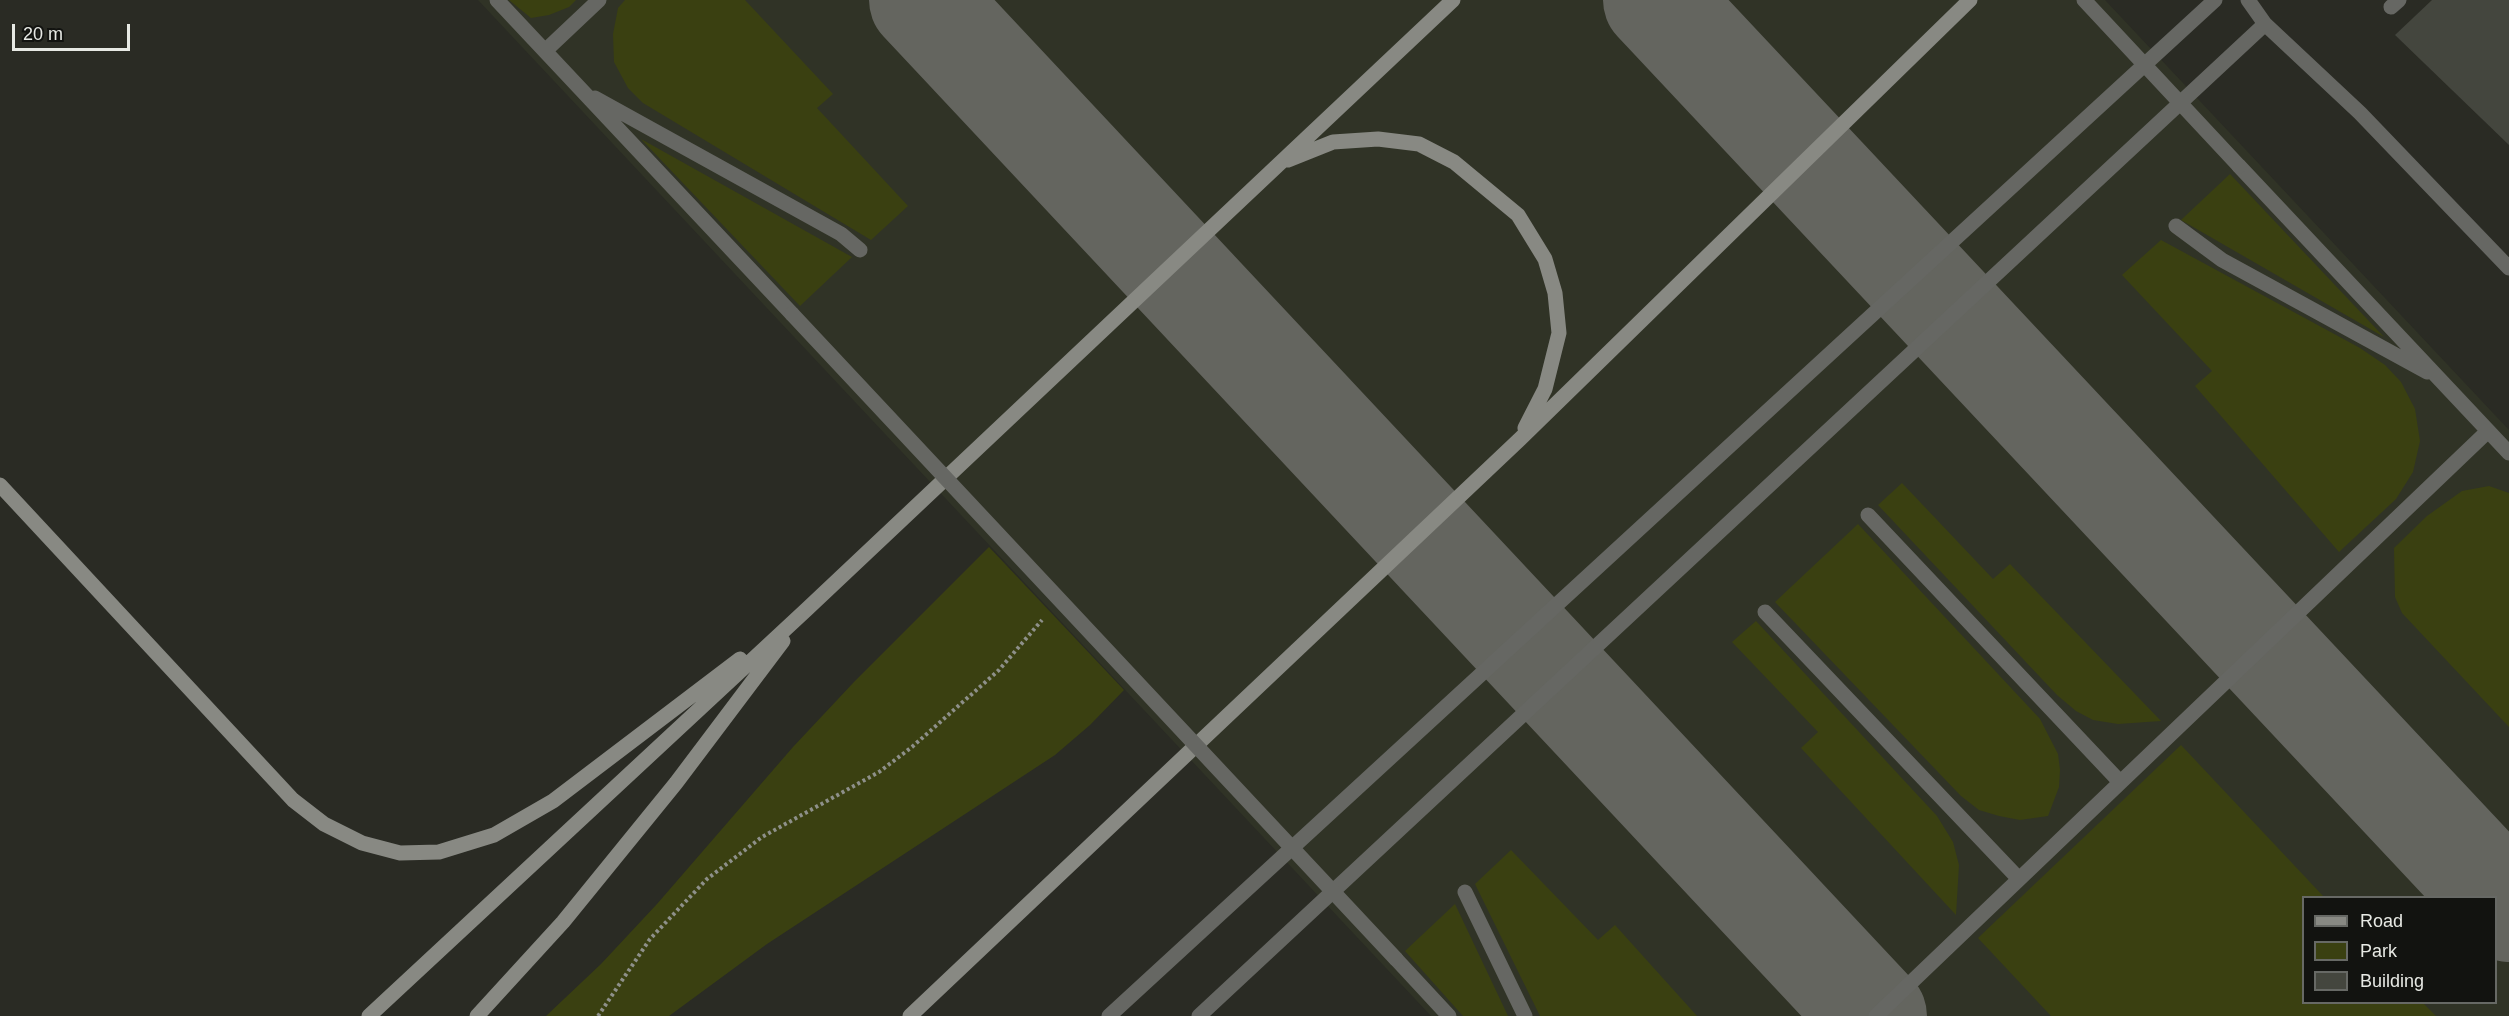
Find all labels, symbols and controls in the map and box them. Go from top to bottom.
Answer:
scale bar [15,12,134,50]
text: 20 m [23,24,63,44]
legend [2302,896,2497,1004]
text: Road [2360,911,2403,931]
text: Park [2360,941,2397,961]
text: Building [2360,971,2424,991]

